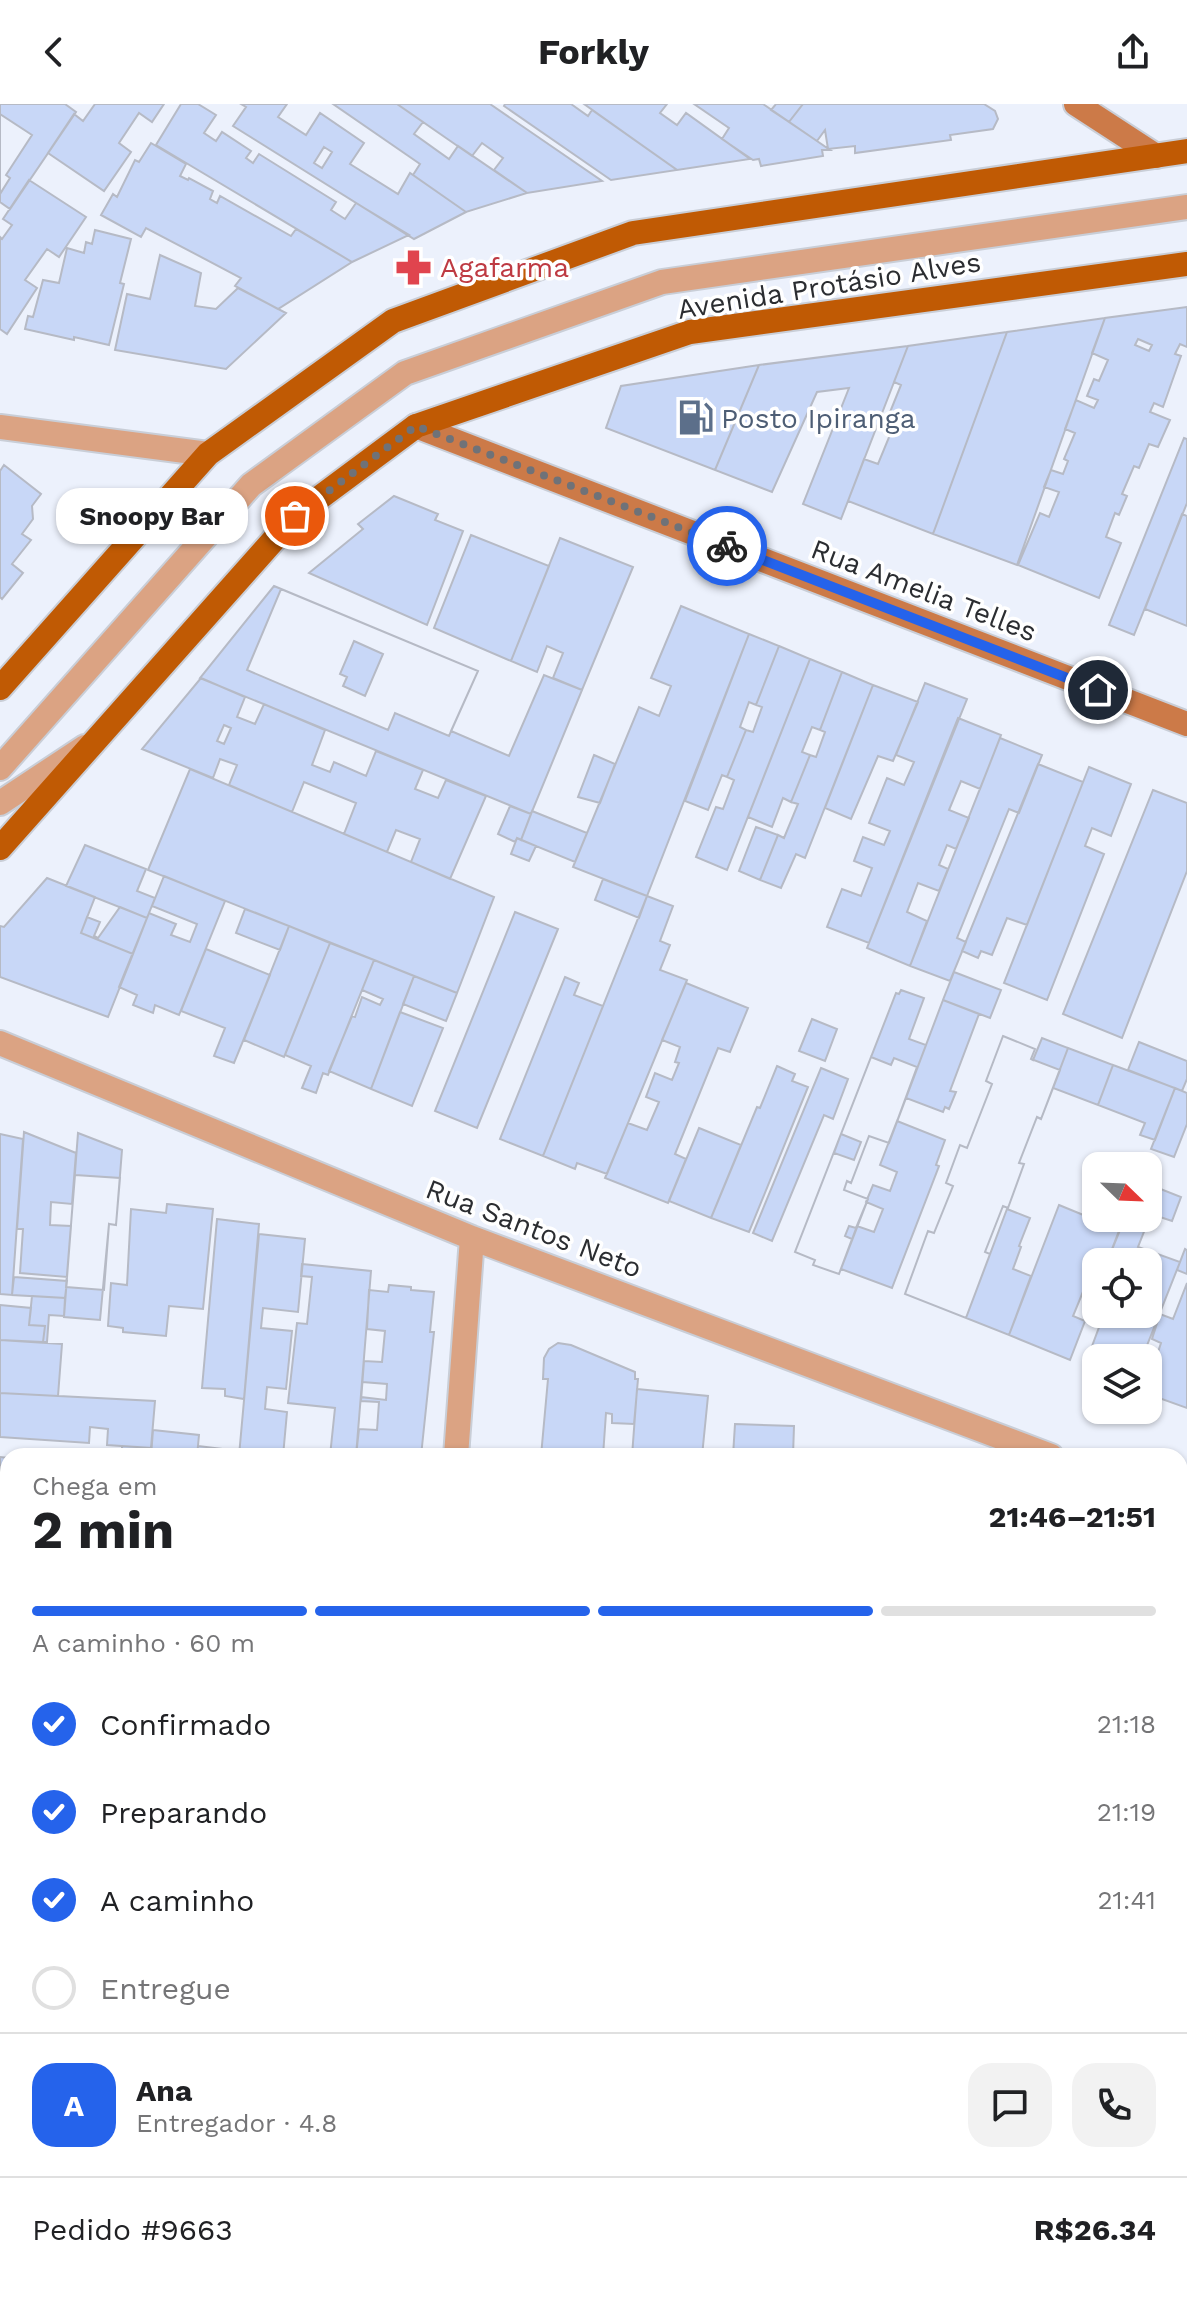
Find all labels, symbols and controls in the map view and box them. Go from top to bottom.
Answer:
icon: back [32,30,76,74]
icon: share [1111,30,1155,74]
text: Forkly [538,31,649,73]
street label: Avenida Protásio Alves [675,245,983,326]
pharmacy icon: Agafarma [395,248,433,286]
place label: Agafarma [440,251,569,284]
fuel station icon: Posto Ipiranga [676,399,714,437]
place label: Posto Ipiranga [721,402,916,435]
pin [261,482,329,550]
callout: Snoopy Bar [55,488,247,544]
icon: bag [273,494,317,538]
text: Snoopy Bar [79,501,225,531]
courier [687,506,767,586]
icon: bike [705,524,749,568]
street label: Rua Amelia Telles [807,532,1041,649]
pin [1064,656,1132,724]
icon: home [1076,668,1120,712]
north arrow [1082,1152,1162,1232]
map controls [1082,1152,1162,1424]
street label: Rua Santos Neto [421,1172,646,1285]
button: locate [1082,1248,1162,1328]
button: layers [1082,1344,1162,1424]
text: Chega em [32,1471,158,1501]
text: 21:46–21:51 [989,1499,1156,1534]
text: 2 min [32,1500,174,1561]
text: A caminho · 60 m [32,1628,255,1658]
icon: check [32,1702,76,1746]
text: Confirmado [100,1707,271,1742]
text: 21:18 [1097,1709,1156,1739]
icon: check [32,1790,76,1834]
text: Preparando [100,1795,267,1830]
text: 21:19 [1097,1797,1156,1827]
icon: check [32,1878,76,1922]
text: A caminho [100,1883,254,1918]
text: 21:41 [1097,1885,1156,1915]
text: Entregue [100,1971,231,2006]
button: chat [968,2063,1052,2147]
button: phone [1072,2063,1156,2147]
text: Ana [136,2073,192,2108]
text: A [64,2088,84,2123]
text: Entregador · 4.8 [136,2108,337,2138]
text: Pedido #9663 [32,2212,233,2247]
text: R$26.34 [1034,2212,1156,2247]

